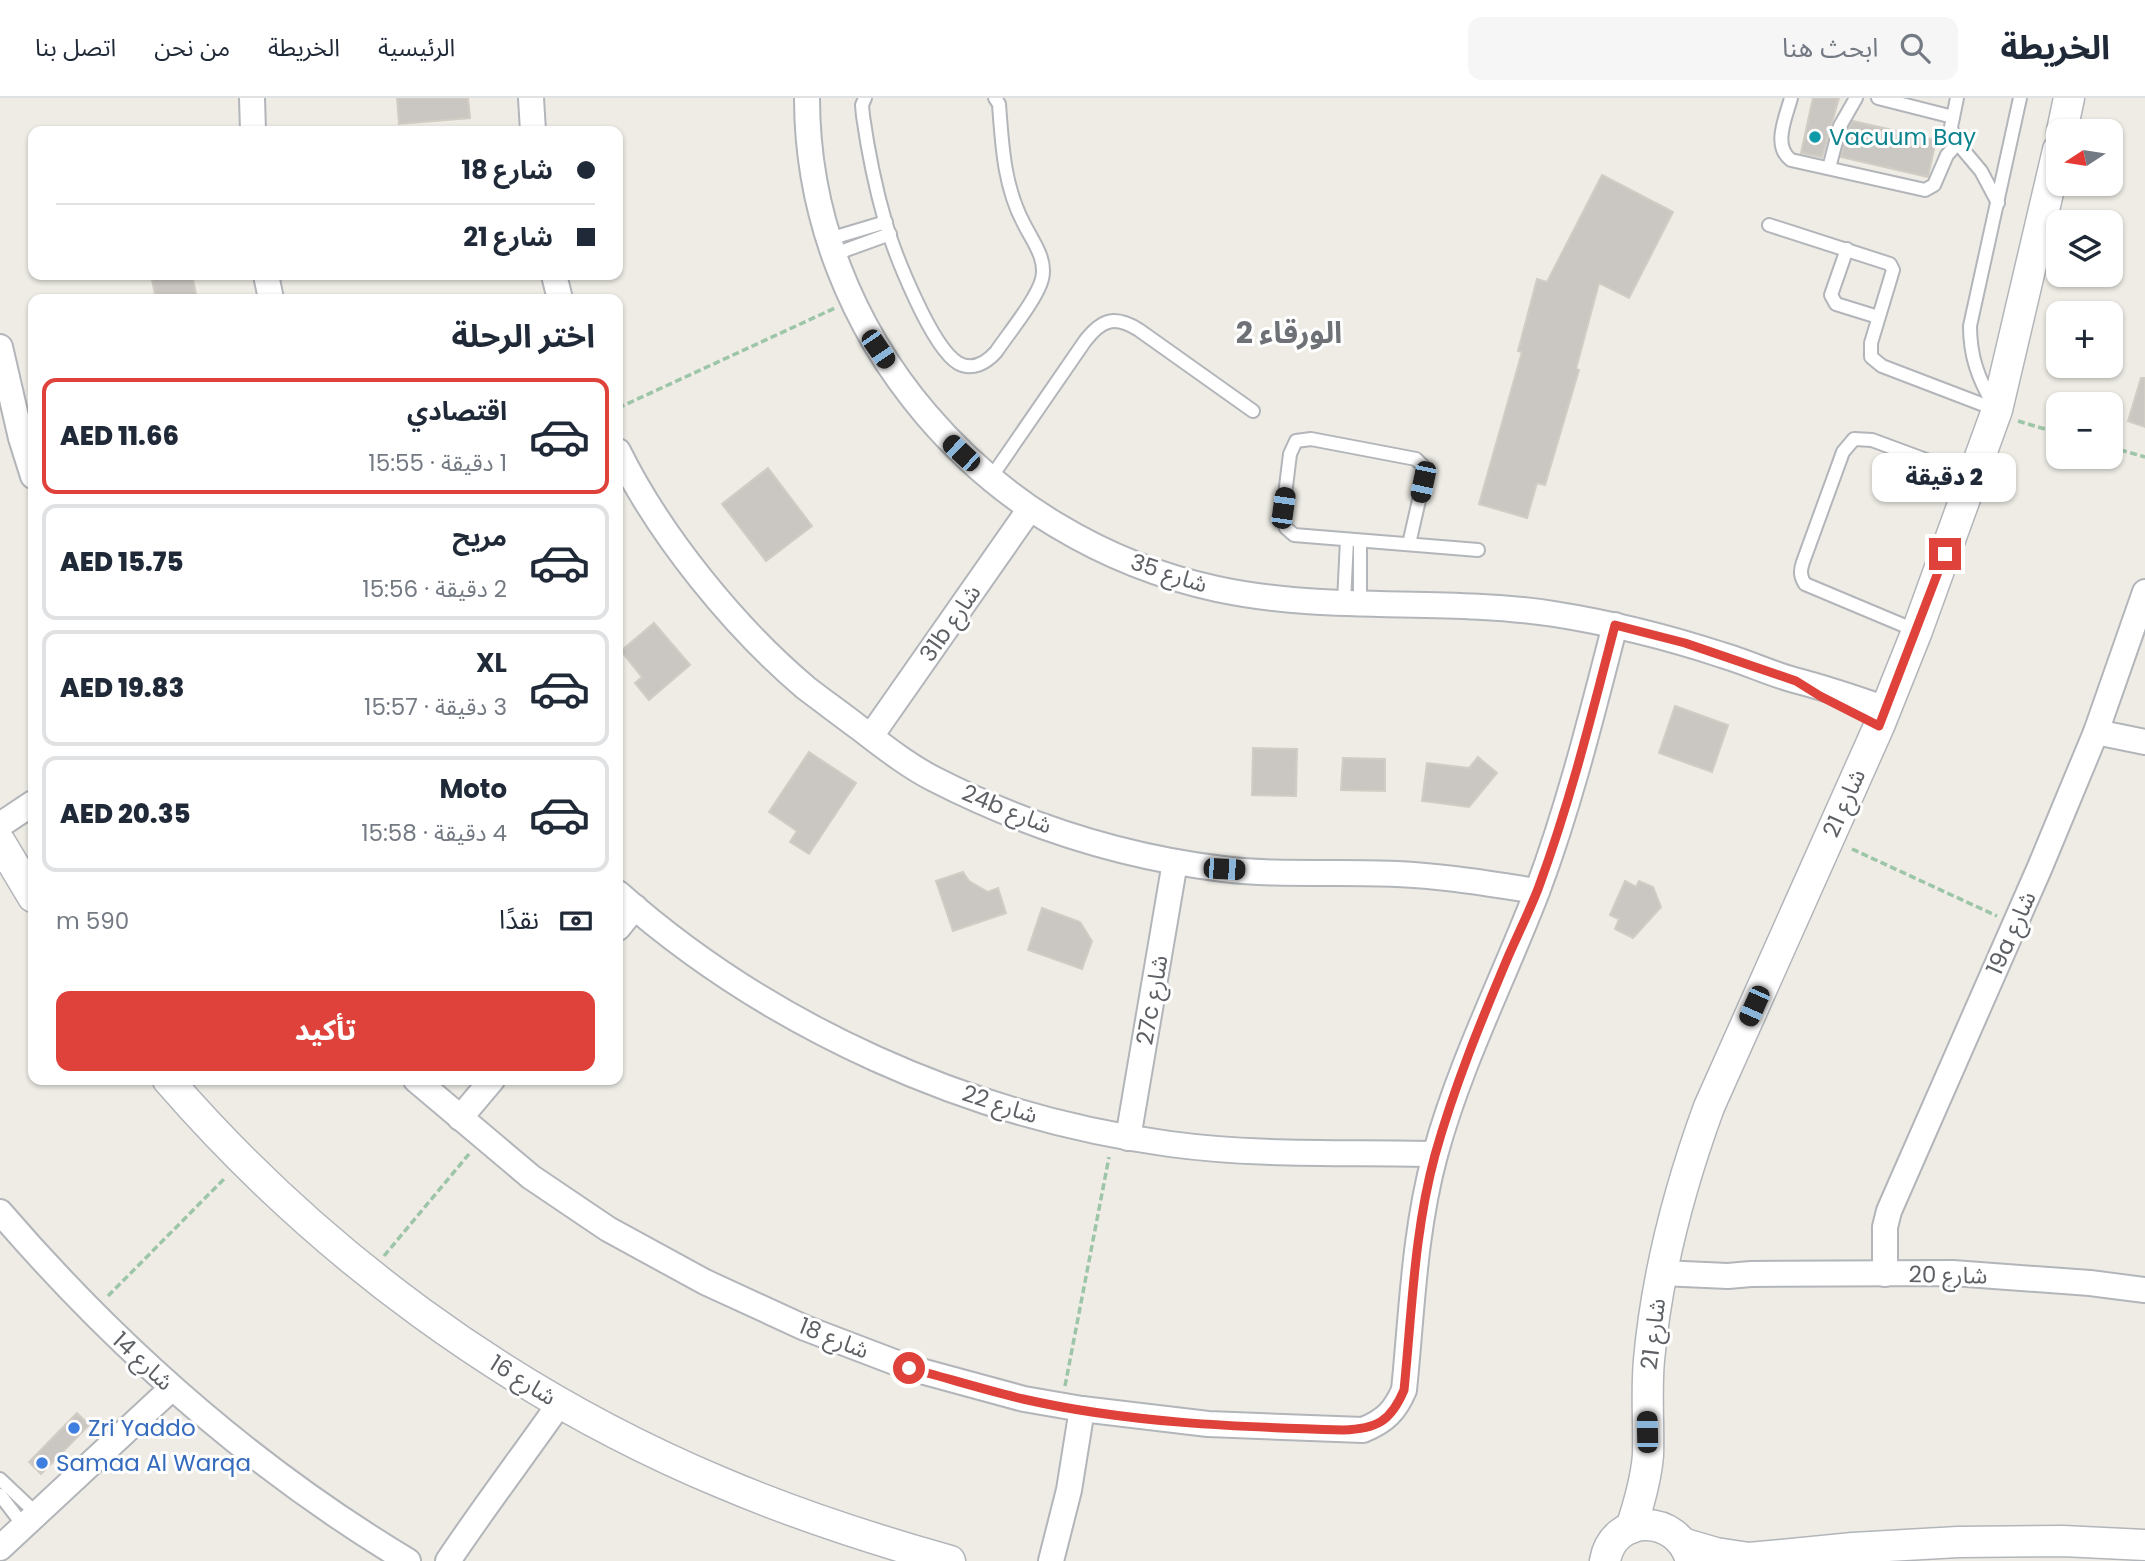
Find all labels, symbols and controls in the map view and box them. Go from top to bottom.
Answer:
search box [1468,17,1958,80]
text: الخريطة [2000,24,2110,71]
icon: search [1896,29,1934,67]
text: ابحث هنا [1782,30,1878,66]
text: اتصل بنا [35,31,116,64]
text: من نحن [154,31,230,64]
text: الخريطة [268,31,340,64]
text: الرئيسية [378,31,455,64]
north arrow [2046,119,2123,196]
map controls [2046,119,2123,469]
place label: Vacuum Bay [1829,121,1976,153]
marker: Vacuum Bay [1807,129,1823,145]
text: شارع 18 [461,152,553,188]
button: layers [2046,210,2123,287]
text: شارع 21 [463,219,553,255]
button: + [2046,301,2123,378]
district label: الورقاء 2 [1236,311,1342,354]
text: اختر الرحلة [452,313,595,358]
car [858,326,899,372]
button: − [2046,392,2123,469]
text: اقتصادي [407,393,507,429]
icon: car [528,405,591,468]
text: AED 11.66 [60,418,179,454]
car [939,431,984,475]
text: 1 دقيقة · 15:55 [368,447,507,479]
callout: 2 دقيقة [1873,452,2017,502]
car [1409,459,1438,505]
text: 2 دقيقة [1905,461,1983,493]
car [1270,486,1297,530]
text: مريح [452,519,507,555]
icon: car [528,531,591,594]
route end [1929,538,1961,570]
text: AED 15.75 [60,544,184,580]
street label: شارع 35 [1126,546,1211,601]
text: 2 دقيقة · 15:56 [362,573,507,605]
street label: 31b شارع [912,578,989,669]
text: XL [476,645,507,681]
icon: car [528,657,591,720]
text: AED 19.83 [60,670,184,706]
text: 3 دقيقة · 15:57 [364,691,507,723]
street label: شارع 21 [1815,764,1874,843]
text: Moto [439,771,507,807]
street label: 24b شارع [957,777,1057,842]
icon: car [528,783,591,846]
text: AED 20.35 [60,796,191,832]
text: 4 دقيقة · 15:58 [361,817,507,849]
car [1203,857,1246,881]
street label: 19a شارع [1978,886,2045,980]
text: نقدًا [499,902,539,938]
icon: cash [557,902,595,940]
text: 590 m [56,905,129,937]
street label: 27c شارع [1128,953,1177,1048]
car [1736,983,1773,1029]
button: تأكيد [56,991,595,1071]
street label: شارع 22 [958,1077,1042,1132]
street label: شارع 20 [1908,1258,1988,1293]
street label: شارع 21 [1633,1297,1674,1372]
street label: شارع 18 [794,1310,874,1367]
street label: شارع 14 [105,1324,181,1398]
street label: شارع 16 [483,1347,562,1414]
route start [893,1352,925,1384]
car [1637,1411,1658,1453]
place label: Zri Yaddo [88,1412,196,1444]
marker: Zri Yaddo [66,1420,82,1436]
place label: Samaa Al Warqa [56,1447,251,1479]
marker: Samaa Al Warqa [34,1455,50,1471]

